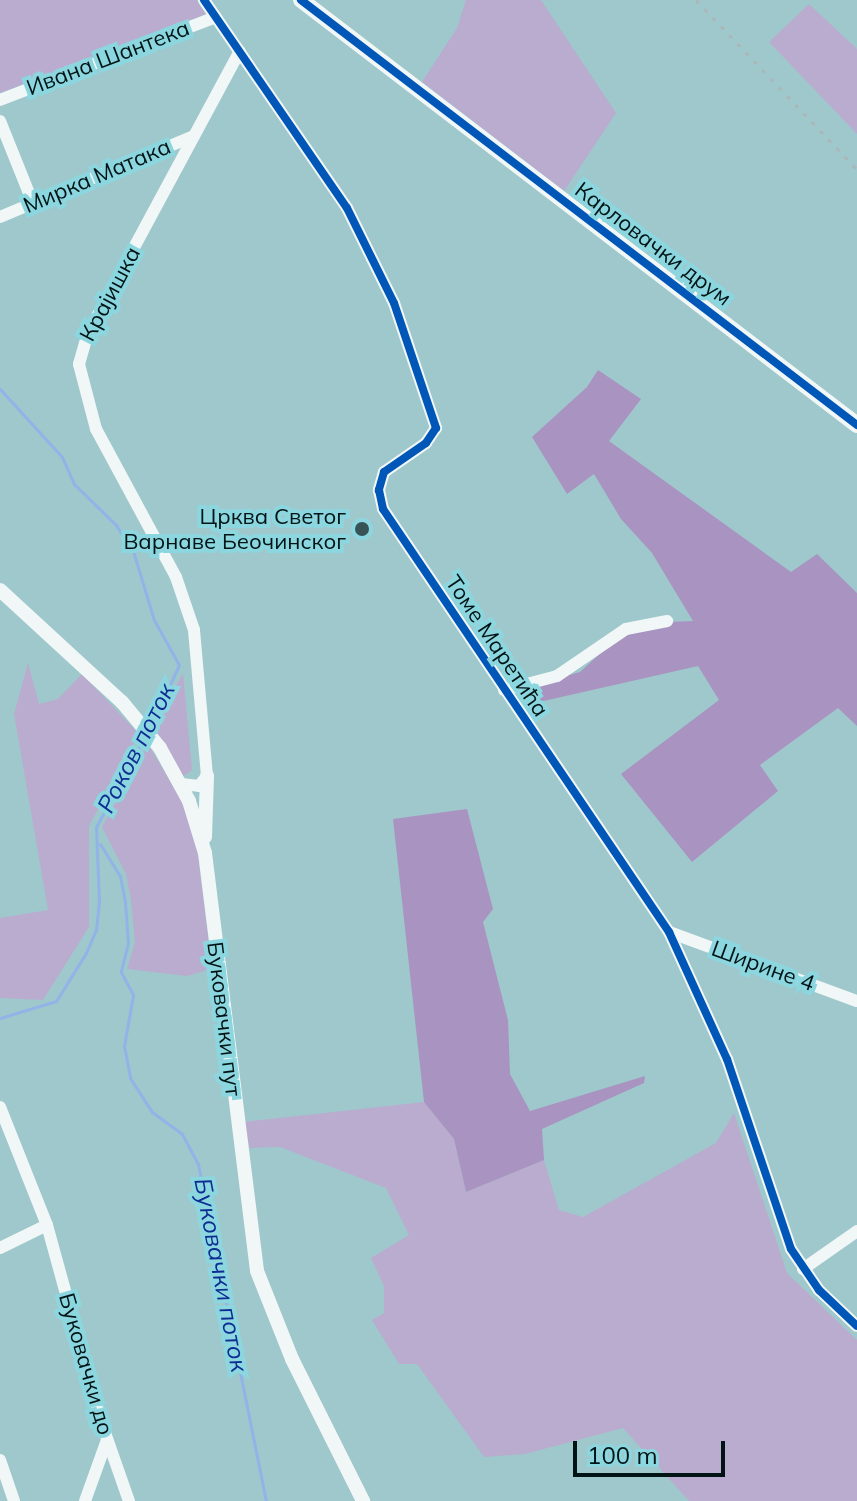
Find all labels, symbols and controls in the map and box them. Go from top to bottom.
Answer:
street label: Ивана Шантека [23,15,193,101]
street label: Мирка Матака [19,133,175,219]
street label: Карловачки друм [570,177,736,311]
street label: Крајишка [74,242,146,346]
place label: Црква Светог Варнаве Беочинског [123,503,346,554]
marker: Црква Светог Варнаве Беочинског [353,520,371,538]
street label: Томе Маретића [440,570,554,722]
water label: Роков поток [91,678,181,818]
street label: Ширине 4 [708,935,818,997]
street label: Буковачки пут [201,940,247,1098]
water label: Буковачки поток [188,1176,254,1374]
street label: Буковачки до [53,1290,119,1438]
scale bar [577,1425,729,1475]
text: 100 m [587,1440,658,1470]

